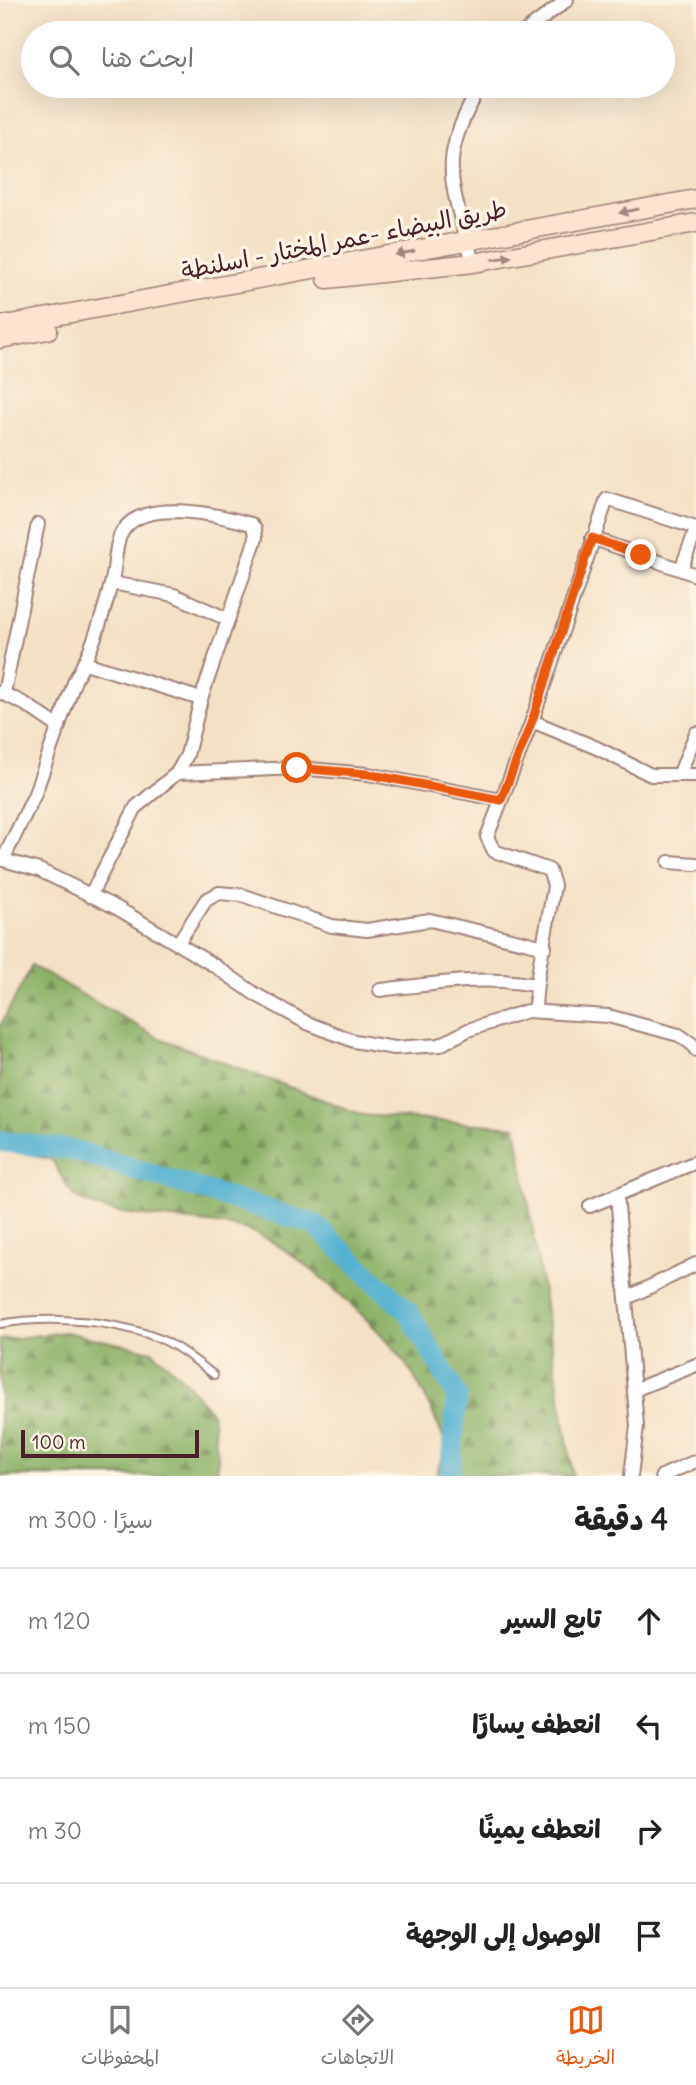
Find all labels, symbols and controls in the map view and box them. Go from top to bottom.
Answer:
search box [21,21,675,98]
icon: search [45,41,83,79]
text: ابحث هنا [101,41,194,74]
street label: طريق البيضاء -عمر المختار - اسلنطة [178,193,509,285]
one-way arrow [618,206,640,217]
one-way arrow [394,248,416,259]
one-way arrow [492,252,514,263]
route end [625,539,656,570]
route start [281,752,312,783]
scale bar [21,1427,200,1459]
text: 100 m [32,1430,86,1454]
text: 4 دقيقة [574,1500,668,1538]
text: سيرًا · 300 m [28,1505,153,1534]
text: تابع السير [502,1602,601,1635]
icon: ahead [630,1602,668,1640]
text: 120 m [28,1606,91,1635]
text: انعطف يسارًا [472,1707,601,1740]
icon: left [630,1707,668,1745]
text: 150 m [28,1711,91,1740]
text: انعطف يمينًا [479,1812,601,1845]
icon: right [630,1812,668,1850]
text: 30 m [28,1816,82,1845]
text: الوصول إلى الوجهة [406,1917,601,1950]
icon: arrive [630,1917,668,1955]
tab: المحفوظات [81,2001,159,2074]
tab: الاتجاهات [321,2001,394,2074]
tab: الخريطة [556,2001,615,2074]

